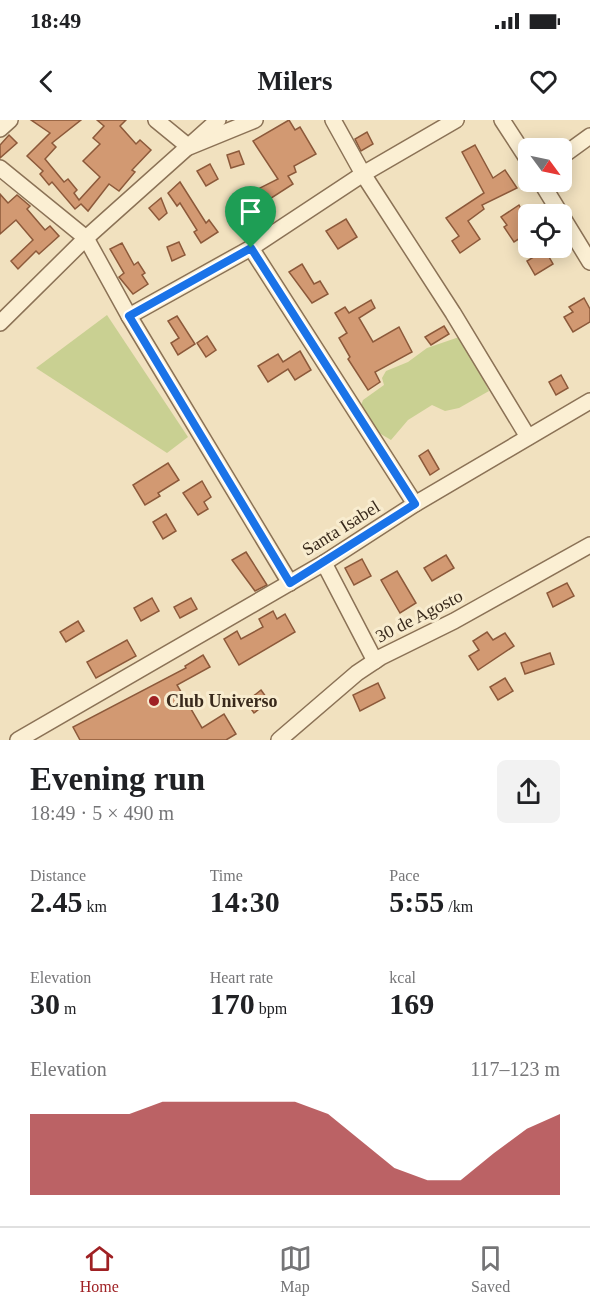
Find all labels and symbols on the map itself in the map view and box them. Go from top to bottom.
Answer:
north arrow [518,138,572,192]
pin [225,186,276,248]
street label: Santa Isabel [299,496,383,560]
street label: 30 de Agosto [372,586,466,646]
place label: Club Universo [166,691,278,711]
marker: Club Universo [147,694,161,708]

